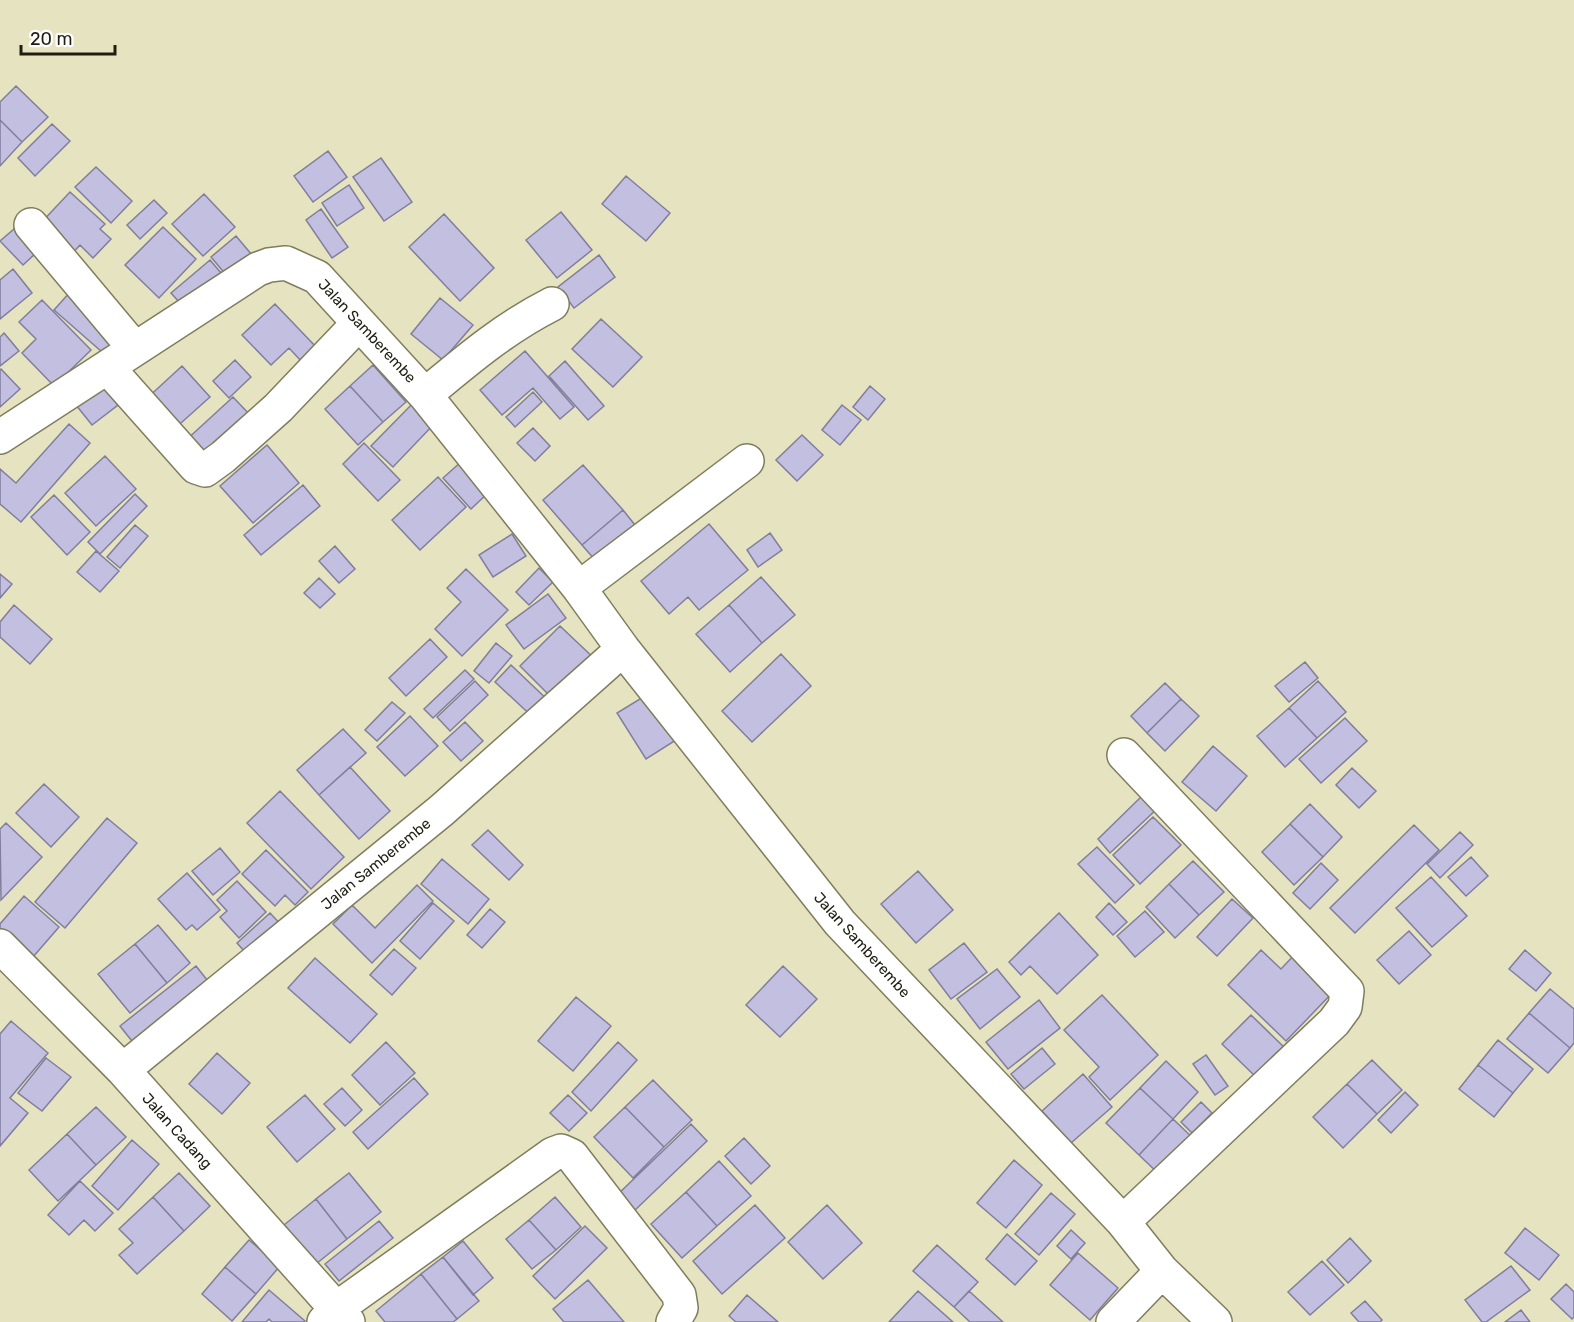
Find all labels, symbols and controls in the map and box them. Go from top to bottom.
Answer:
scale bar [21,18,116,56]
text: 20 m [30,28,72,50]
street label: Jalan Samberembe [314,275,420,387]
street label: Jalan Samberembe [318,814,434,914]
street label: Jalan Samberembe [810,889,914,1001]
street label: Jalan Cadang [138,1089,216,1173]

